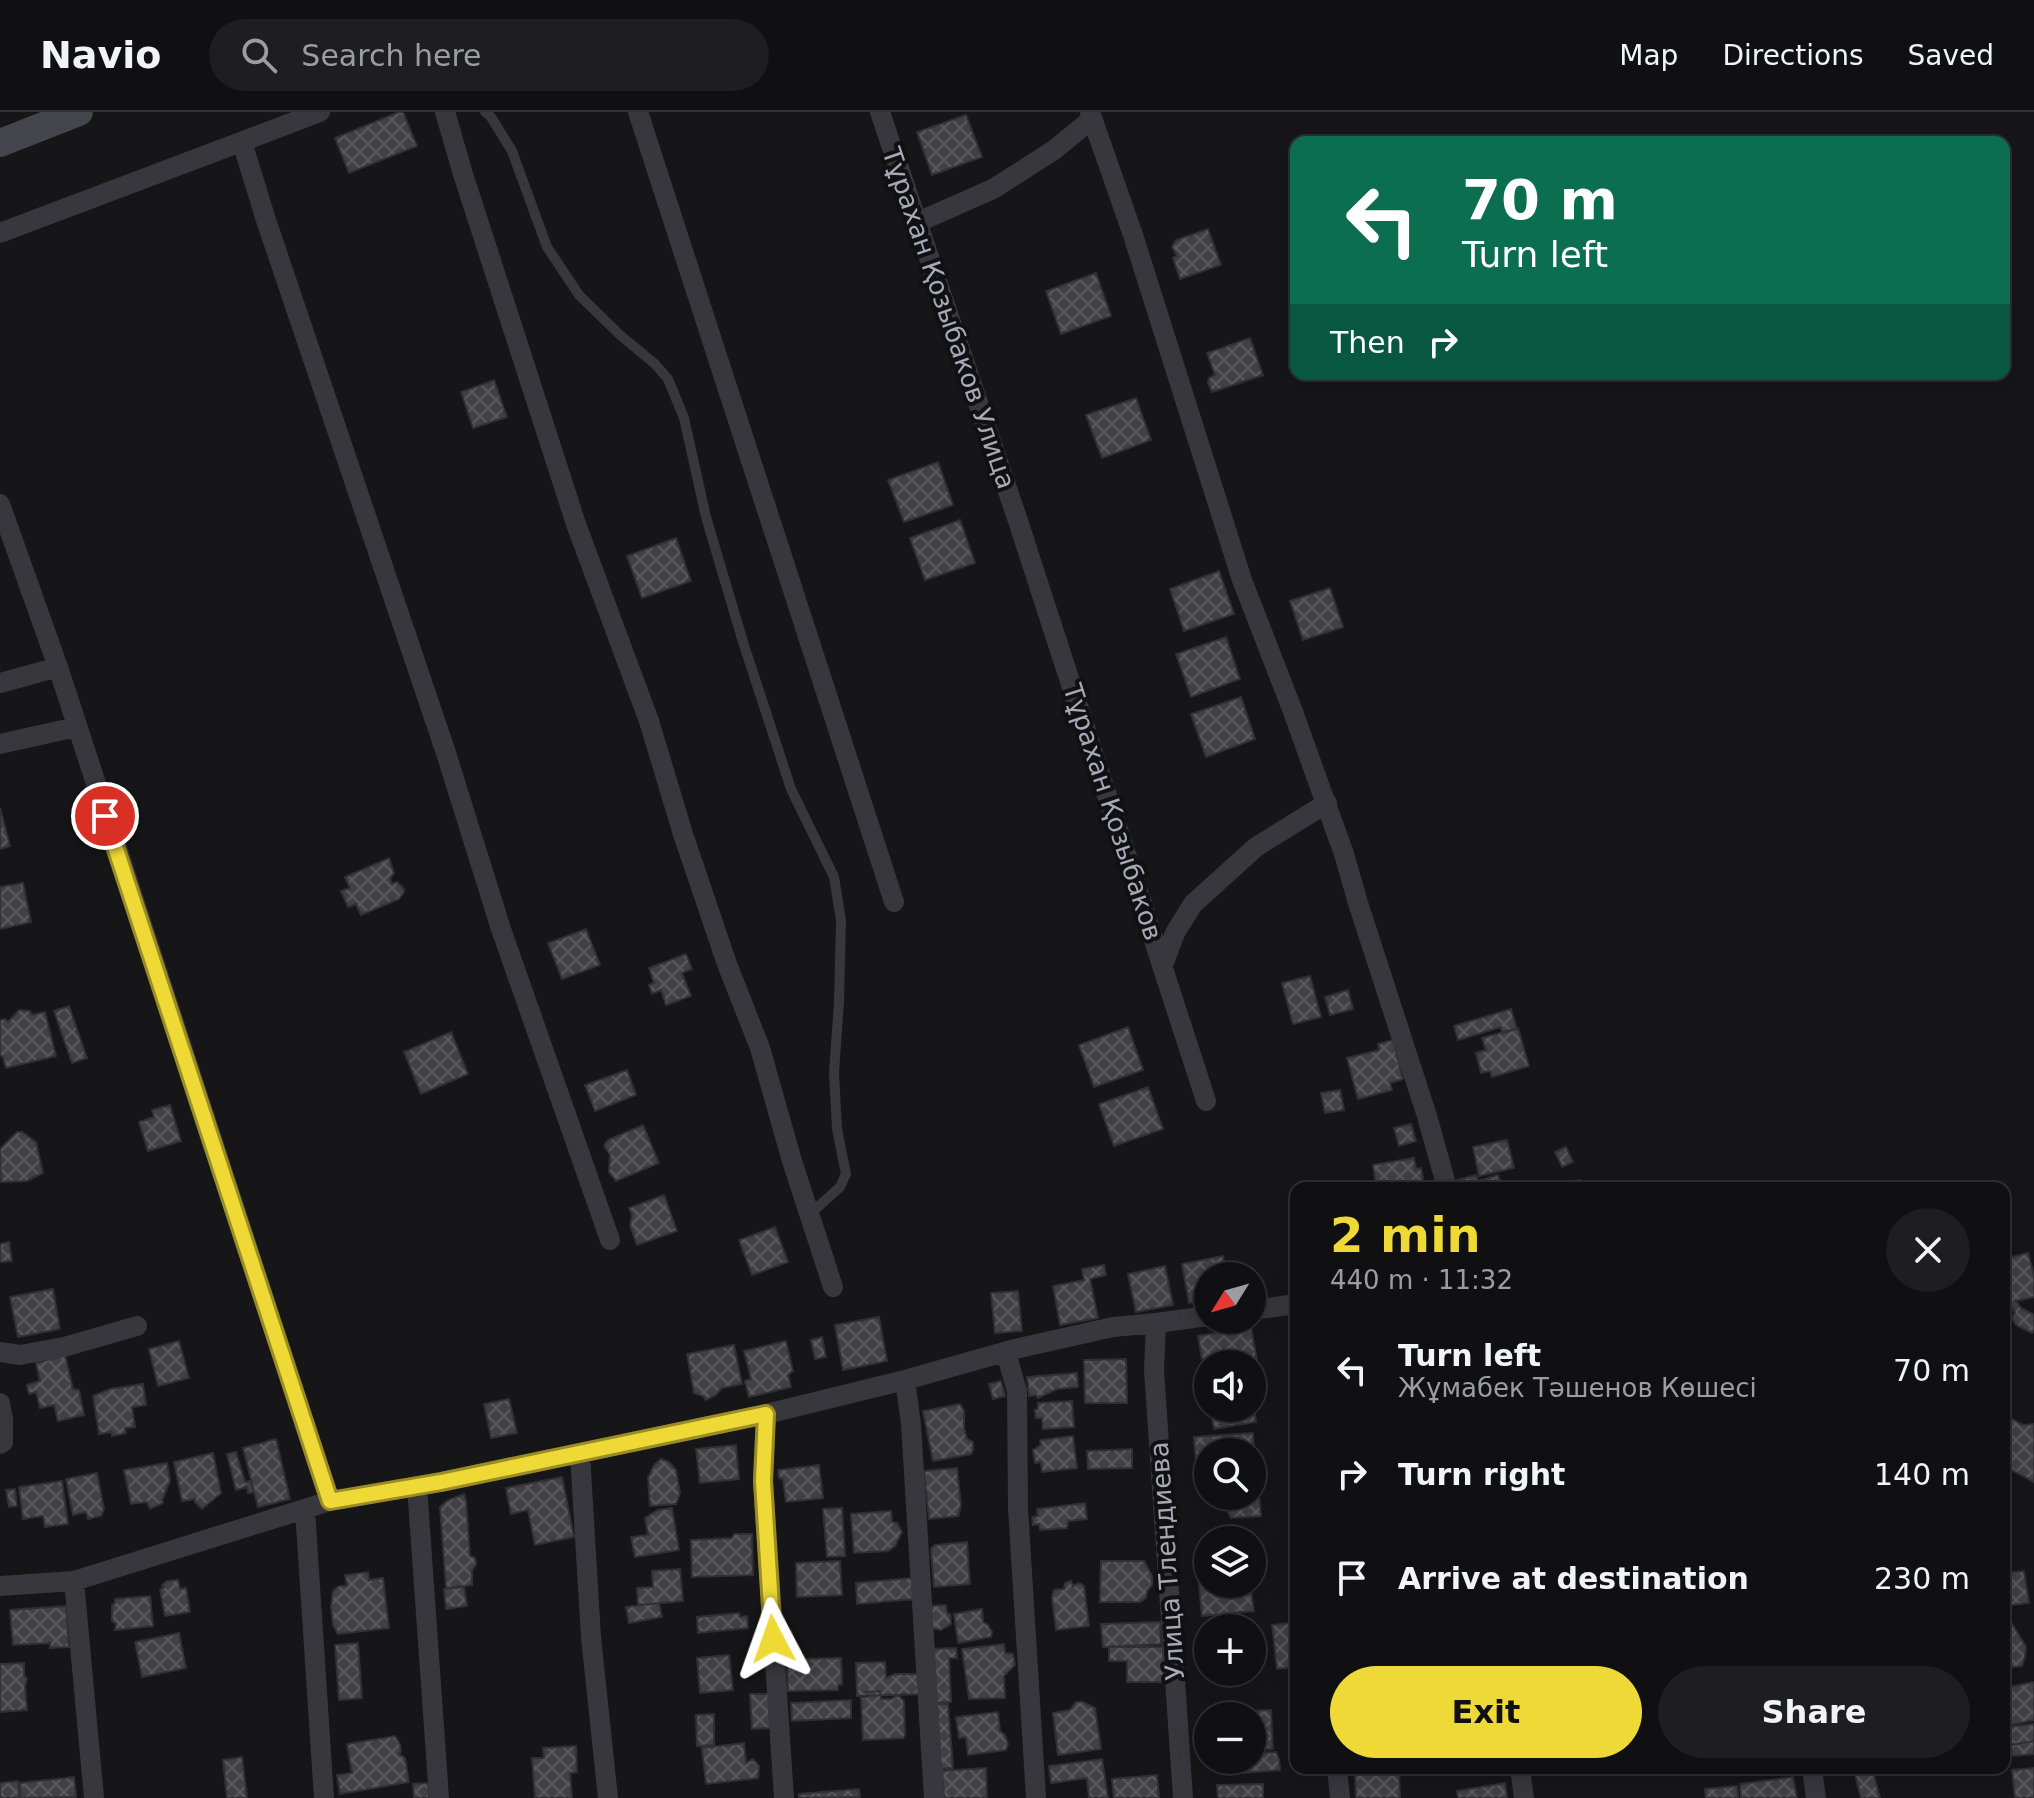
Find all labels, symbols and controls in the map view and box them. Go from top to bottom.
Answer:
search box [209,19,769,91]
text: Navio [40,33,161,77]
icon: search [237,33,281,77]
text: Search here [301,38,482,73]
text: Map [1619,39,1678,72]
text: Directions [1722,39,1863,72]
text: Saved [1907,39,1994,72]
street label: Тұрахан Қозыбаков Улица [876,142,1022,493]
text: 70 m [1462,167,1618,232]
icon: left [1330,168,1434,272]
text: Turn left [1462,234,1608,275]
icon: right [1421,320,1465,364]
text: Then [1330,325,1405,360]
street label: Тұрахан Қозыбаков [1057,679,1169,944]
pin [71,782,139,850]
icon: arrive [83,794,127,838]
text: 2 min [1330,1207,1481,1263]
button: close [1886,1208,1970,1292]
north arrow [1194,1262,1266,1334]
map controls [1194,1262,1266,1774]
text: 440 m · 11:32 [1330,1265,1513,1295]
text: Turn left [1398,1338,1541,1373]
icon: left [1330,1348,1374,1392]
button: sound [1194,1350,1266,1422]
text: 70 m [1893,1353,1970,1388]
text: Жұмабек Тәшенов Көшесі [1398,1373,1757,1403]
button: search [1194,1438,1266,1510]
street label: Улица Тлендиева [1144,1441,1190,1681]
icon: right [1330,1452,1374,1496]
text: Turn right [1398,1457,1565,1492]
text: 140 m [1874,1457,1970,1492]
button: layers [1194,1526,1266,1598]
icon: arrive [1330,1556,1374,1600]
text: Arrive at destination [1398,1561,1749,1596]
text: 230 m [1874,1561,1970,1596]
position arrow [731,1597,815,1681]
button: + [1194,1614,1266,1686]
button: Exit [1330,1666,1642,1758]
button: Share [1658,1666,1970,1758]
button: − [1194,1702,1266,1774]

